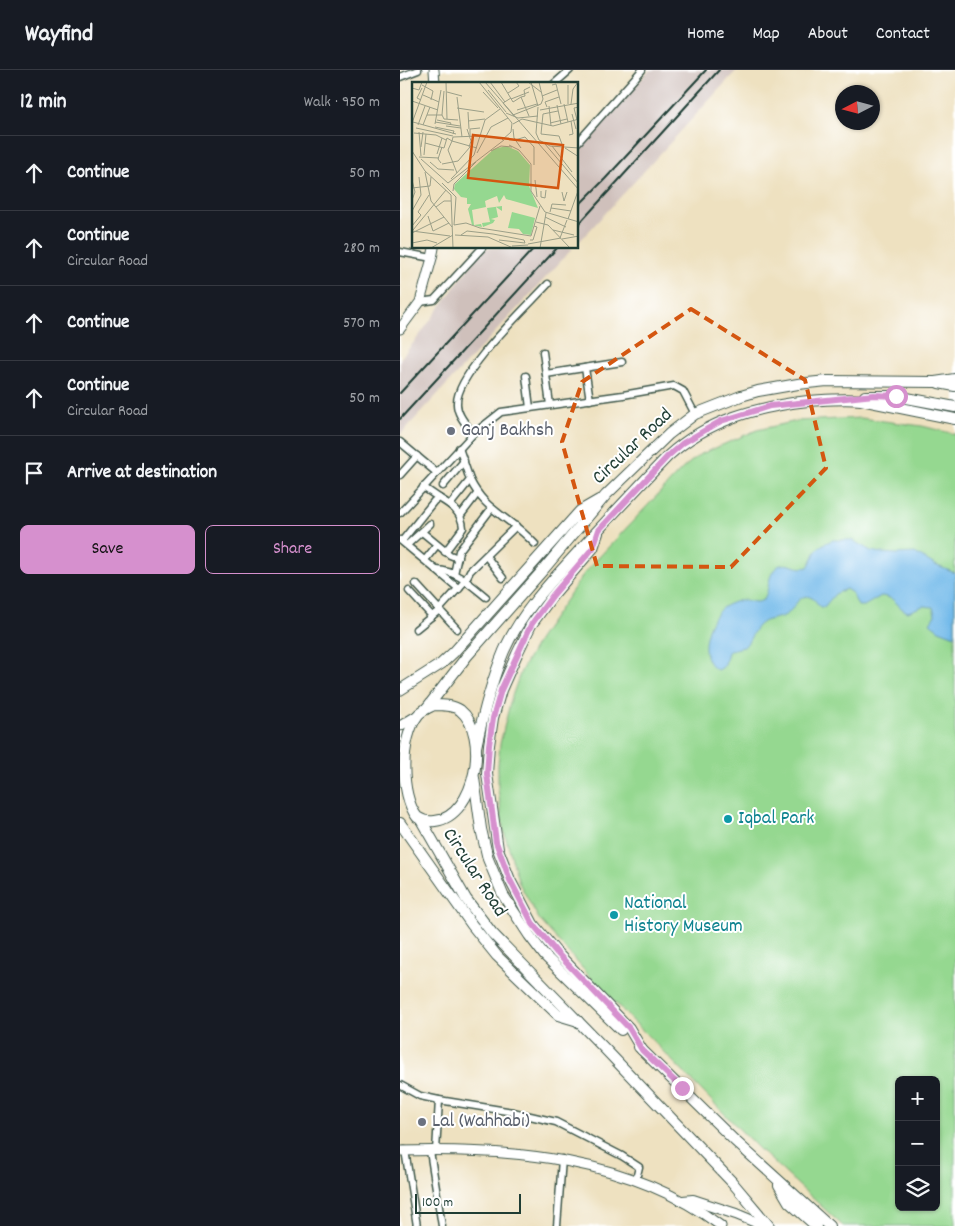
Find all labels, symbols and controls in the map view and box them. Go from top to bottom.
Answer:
text: Wayfind [25,18,93,52]
text: Home [687,22,724,47]
text: Map [752,22,780,47]
text: About [808,22,848,47]
text: Contact [876,22,930,47]
inset map [412,82,579,249]
north arrow [835,85,880,130]
text: 12 min [20,88,67,118]
text: Walk · 950 m [304,91,380,114]
icon: ahead [20,159,48,187]
text: Continue [67,160,129,187]
text: 50 m [349,162,380,185]
text: Continue [67,223,129,250]
icon: ahead [20,234,48,262]
text: 280 m [343,237,380,260]
text: Circular Road [67,250,148,273]
icon: ahead [20,309,48,337]
text: Continue [67,310,129,337]
text: 570 m [343,312,380,335]
text: Continue [67,373,129,400]
icon: ahead [20,384,48,412]
route start [885,385,908,408]
text: 50 m [349,387,380,410]
text: Circular Road [67,400,148,423]
street label: Circular Road [586,402,680,492]
place label: Ganj Bakhsh [461,417,553,445]
marker: Ganj Bakhsh [445,425,457,437]
icon: arrive [20,459,48,487]
text: Arrive at destination [67,460,217,487]
button: Save [20,525,195,574]
button: Share [205,525,380,574]
place label: Iqbal Park [738,805,815,833]
marker: Iqbal Park [722,813,734,825]
street label: Circular Road [435,823,513,923]
place label: National History Museum [624,890,743,941]
marker: National History Museum [608,909,620,921]
map controls [895,1076,940,1211]
button: + [895,1076,940,1121]
route end [671,1077,694,1100]
place label: Lal (Wahhabi) [432,1108,530,1136]
marker: Lal (Wahhabi) [416,1116,428,1128]
button: − [895,1121,940,1166]
button: layers [895,1166,940,1211]
scale bar [415,1191,521,1214]
text: 100 m [422,1193,453,1213]

